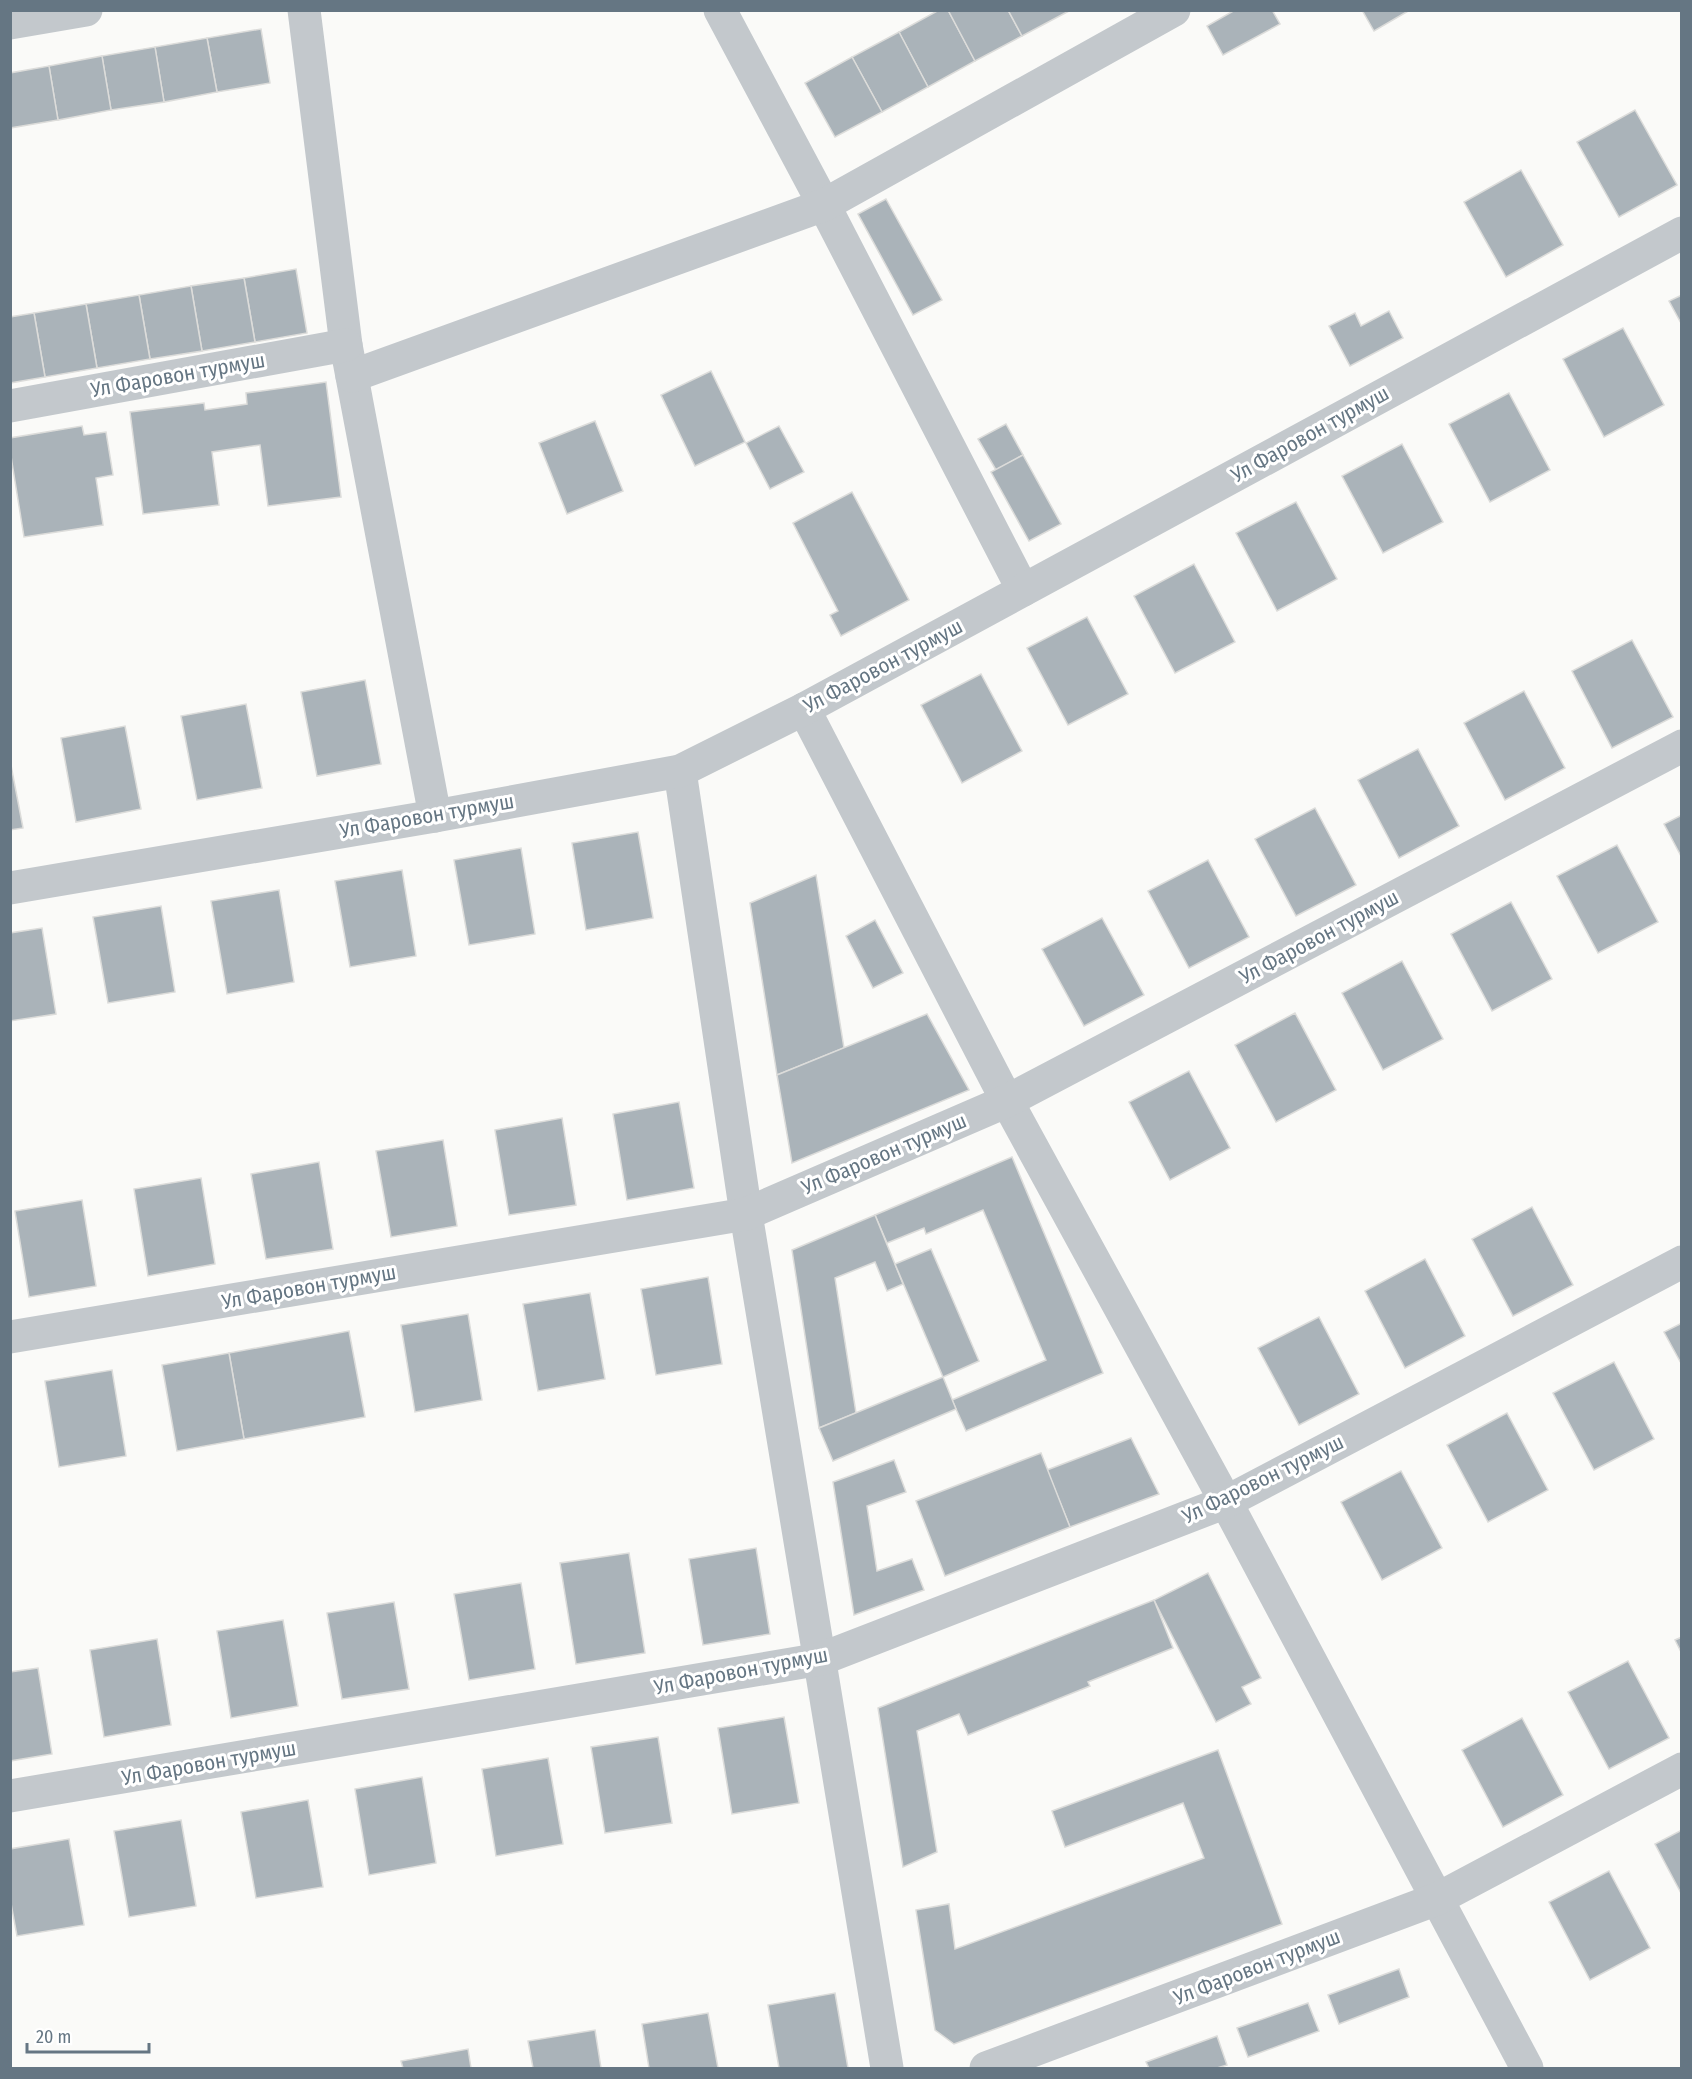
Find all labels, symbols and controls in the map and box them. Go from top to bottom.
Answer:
street label: Ул Фаровон турмуш [88,347,267,403]
street label: Ул Фаровон турмуш [1226,380,1393,489]
street label: Ул Фаровон турмуш [798,613,967,719]
street label: Ул Фаровон турмуш [337,788,516,844]
street label: Ул Фаровон турмуш [1234,884,1403,990]
street label: Ул Фаровон турмуш [797,1108,970,1201]
street label: Ул Фаровон турмуш [219,1259,398,1315]
street label: Ул Фаровон турмуш [1177,1429,1348,1530]
street label: Ул Фаровон турмуш [651,1641,830,1701]
street label: Ул Фаровон турмуш [119,1735,298,1791]
street label: Ул Фаровон турмуш [1169,1923,1344,2011]
scale bar [27,2016,148,2054]
text: 20 m [36,2026,71,2048]

